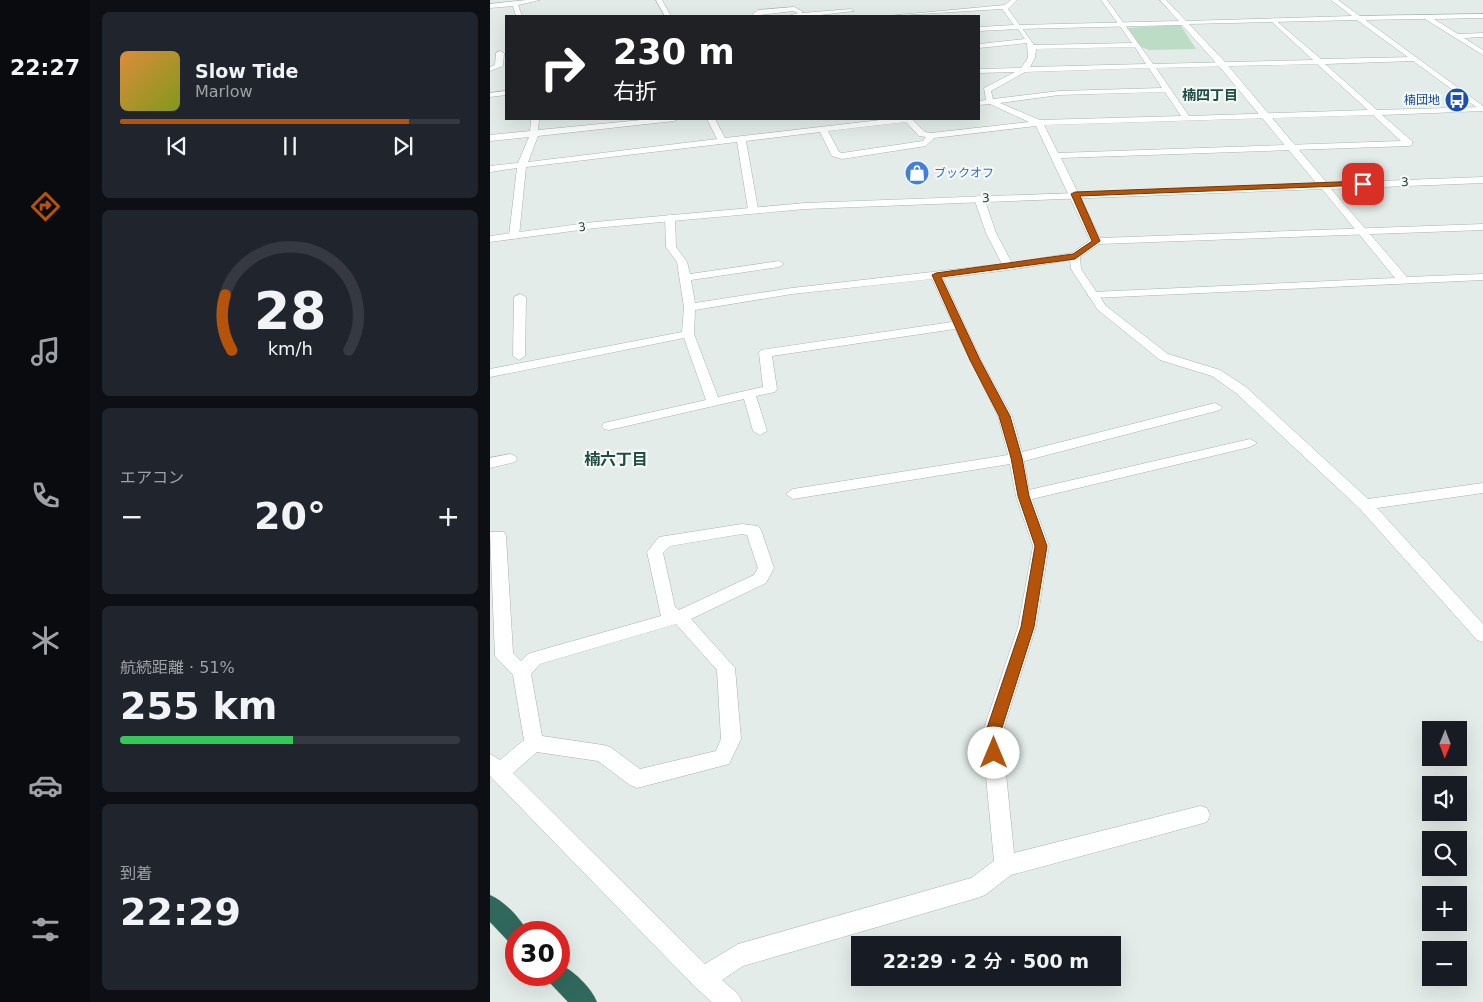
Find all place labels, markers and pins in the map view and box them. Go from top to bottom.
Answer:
bus stop icon: 楠団地 [1444,87,1470,113]
place label: 楠団地 [1404,93,1440,107]
shop icon: ブックオフ [904,160,930,186]
pin [1342,163,1384,205]
place label: ブックオフ [934,166,994,180]

